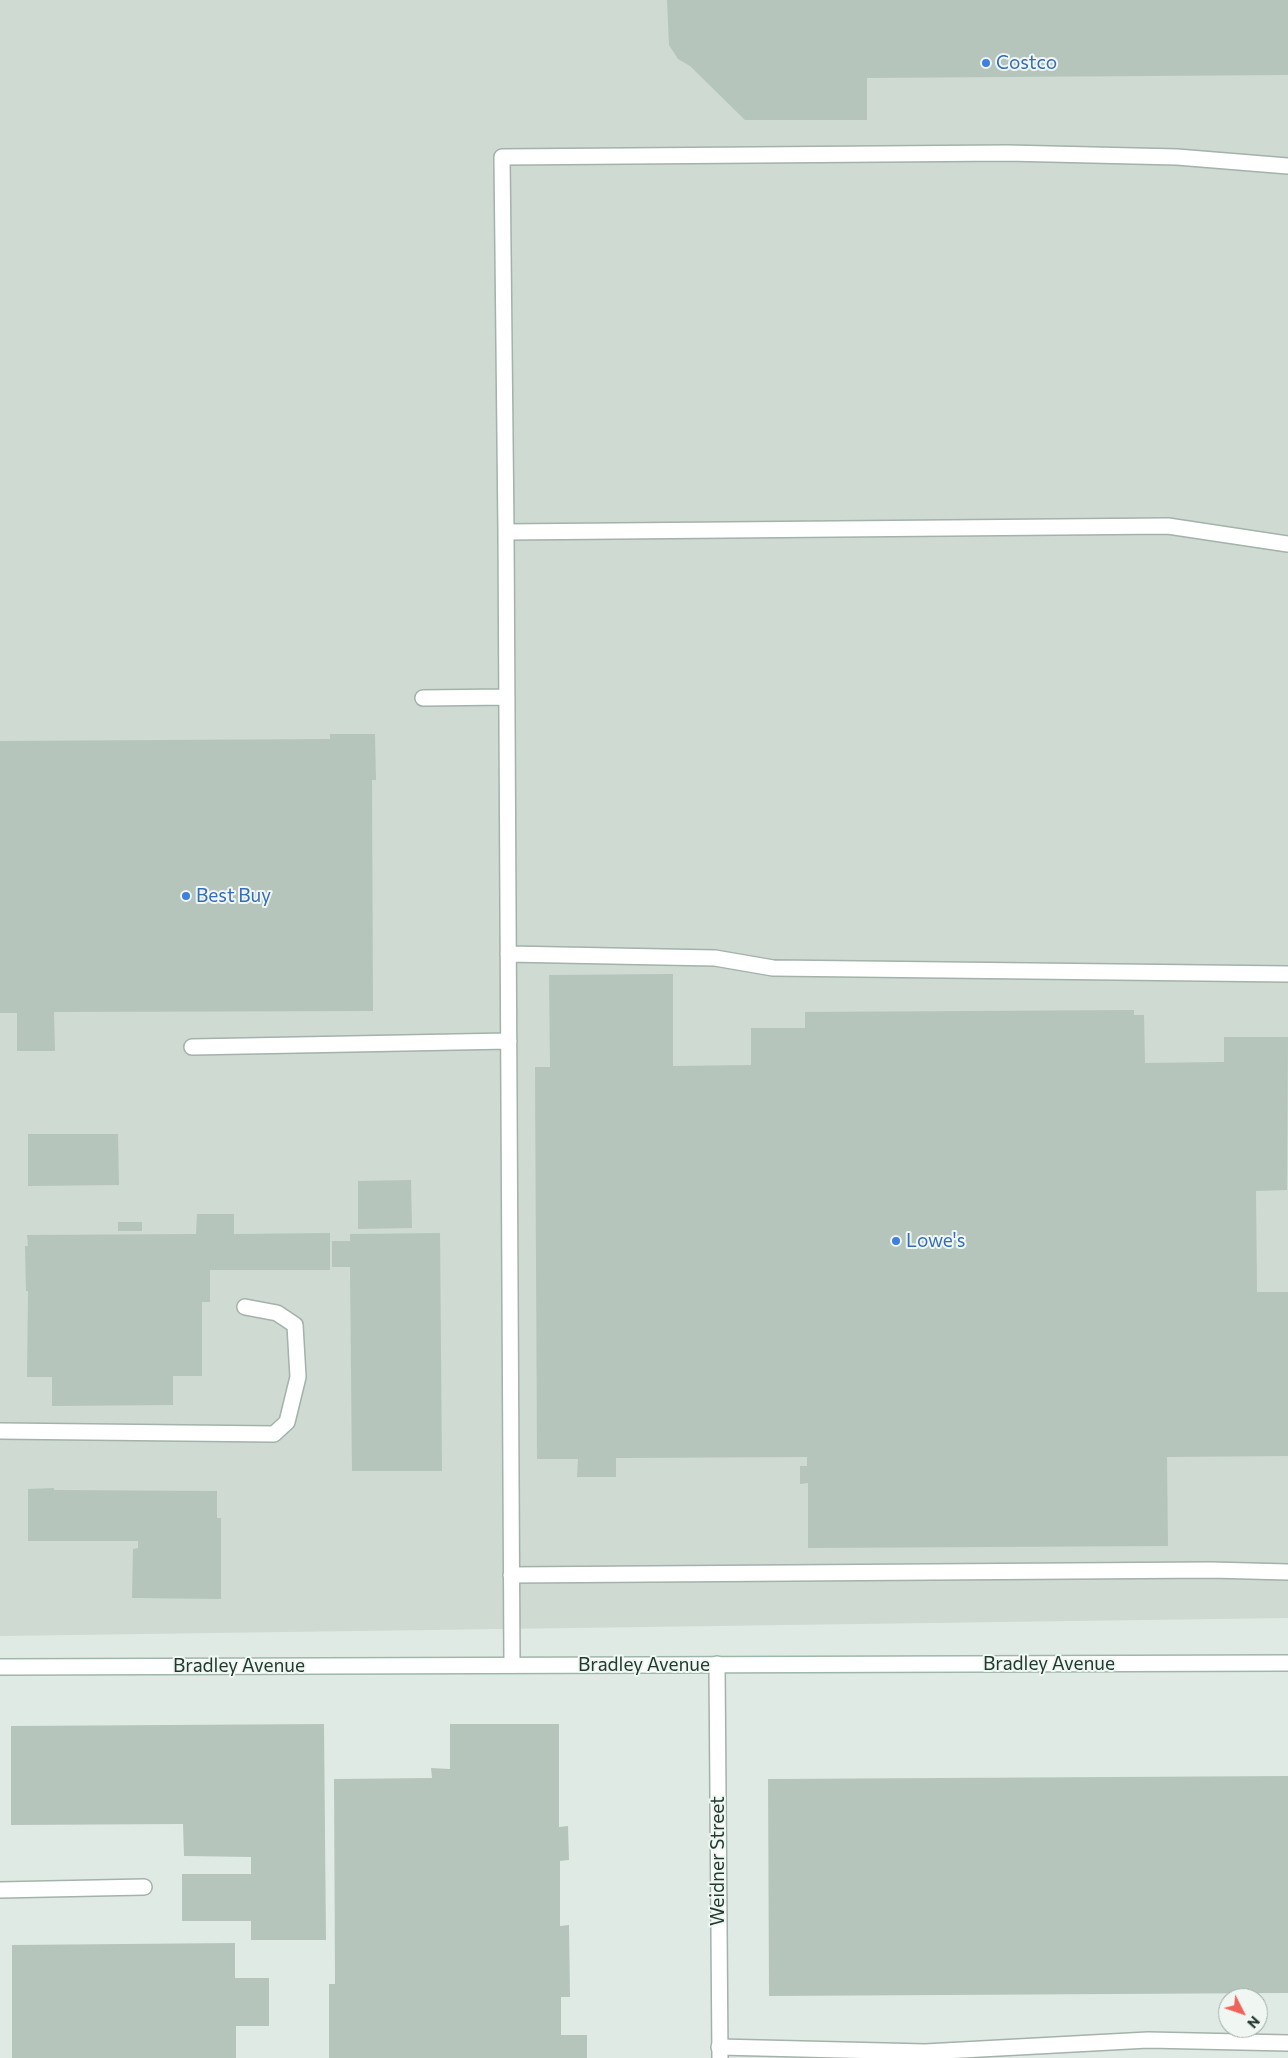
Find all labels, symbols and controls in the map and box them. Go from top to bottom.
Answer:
place label: Costco [996,52,1057,74]
marker: Costco [980,57,992,69]
place label: Best Buy [196,885,271,907]
marker: Best Buy [180,890,192,902]
place label: Lowe's [906,1230,965,1252]
marker: Lowe's [890,1235,902,1247]
street label: Bradley Avenue [983,1653,1115,1675]
street label: Bradley Avenue [578,1654,710,1676]
street label: Bradley Avenue [173,1655,305,1677]
street label: Weidner Street [707,1796,729,1926]
north arrow [1218,1988,1268,2038]
text: N [1244,2013,1264,2032]

